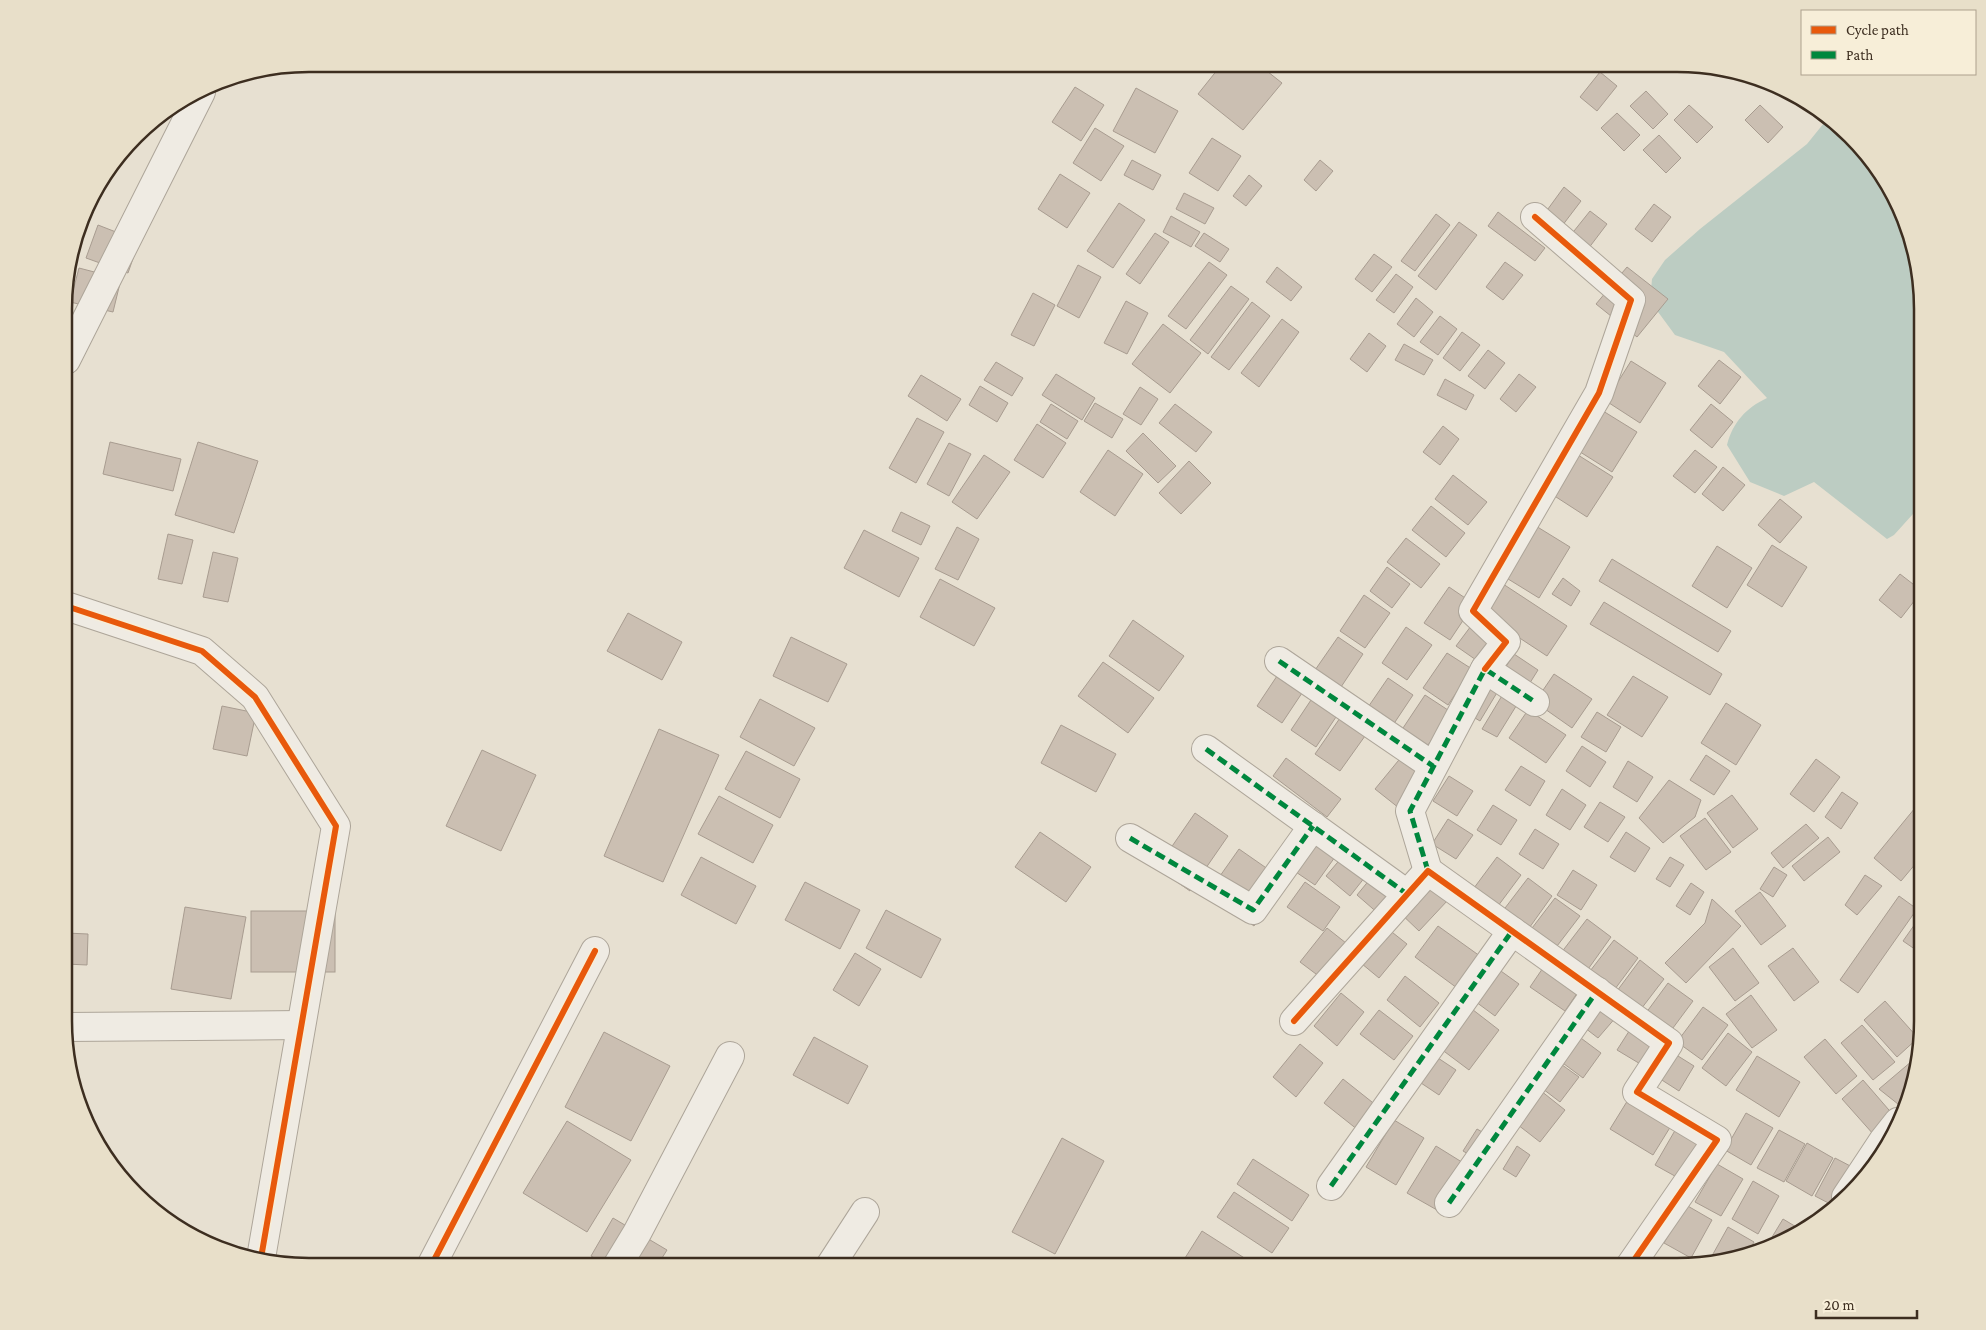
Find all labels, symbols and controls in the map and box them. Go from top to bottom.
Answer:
legend [1801,10,1976,75]
text: Cycle path [1846,22,1909,39]
text: Path [1846,47,1873,63]
scale bar [1816,1288,1917,1320]
text: 20 m [1824,1297,1855,1313]

